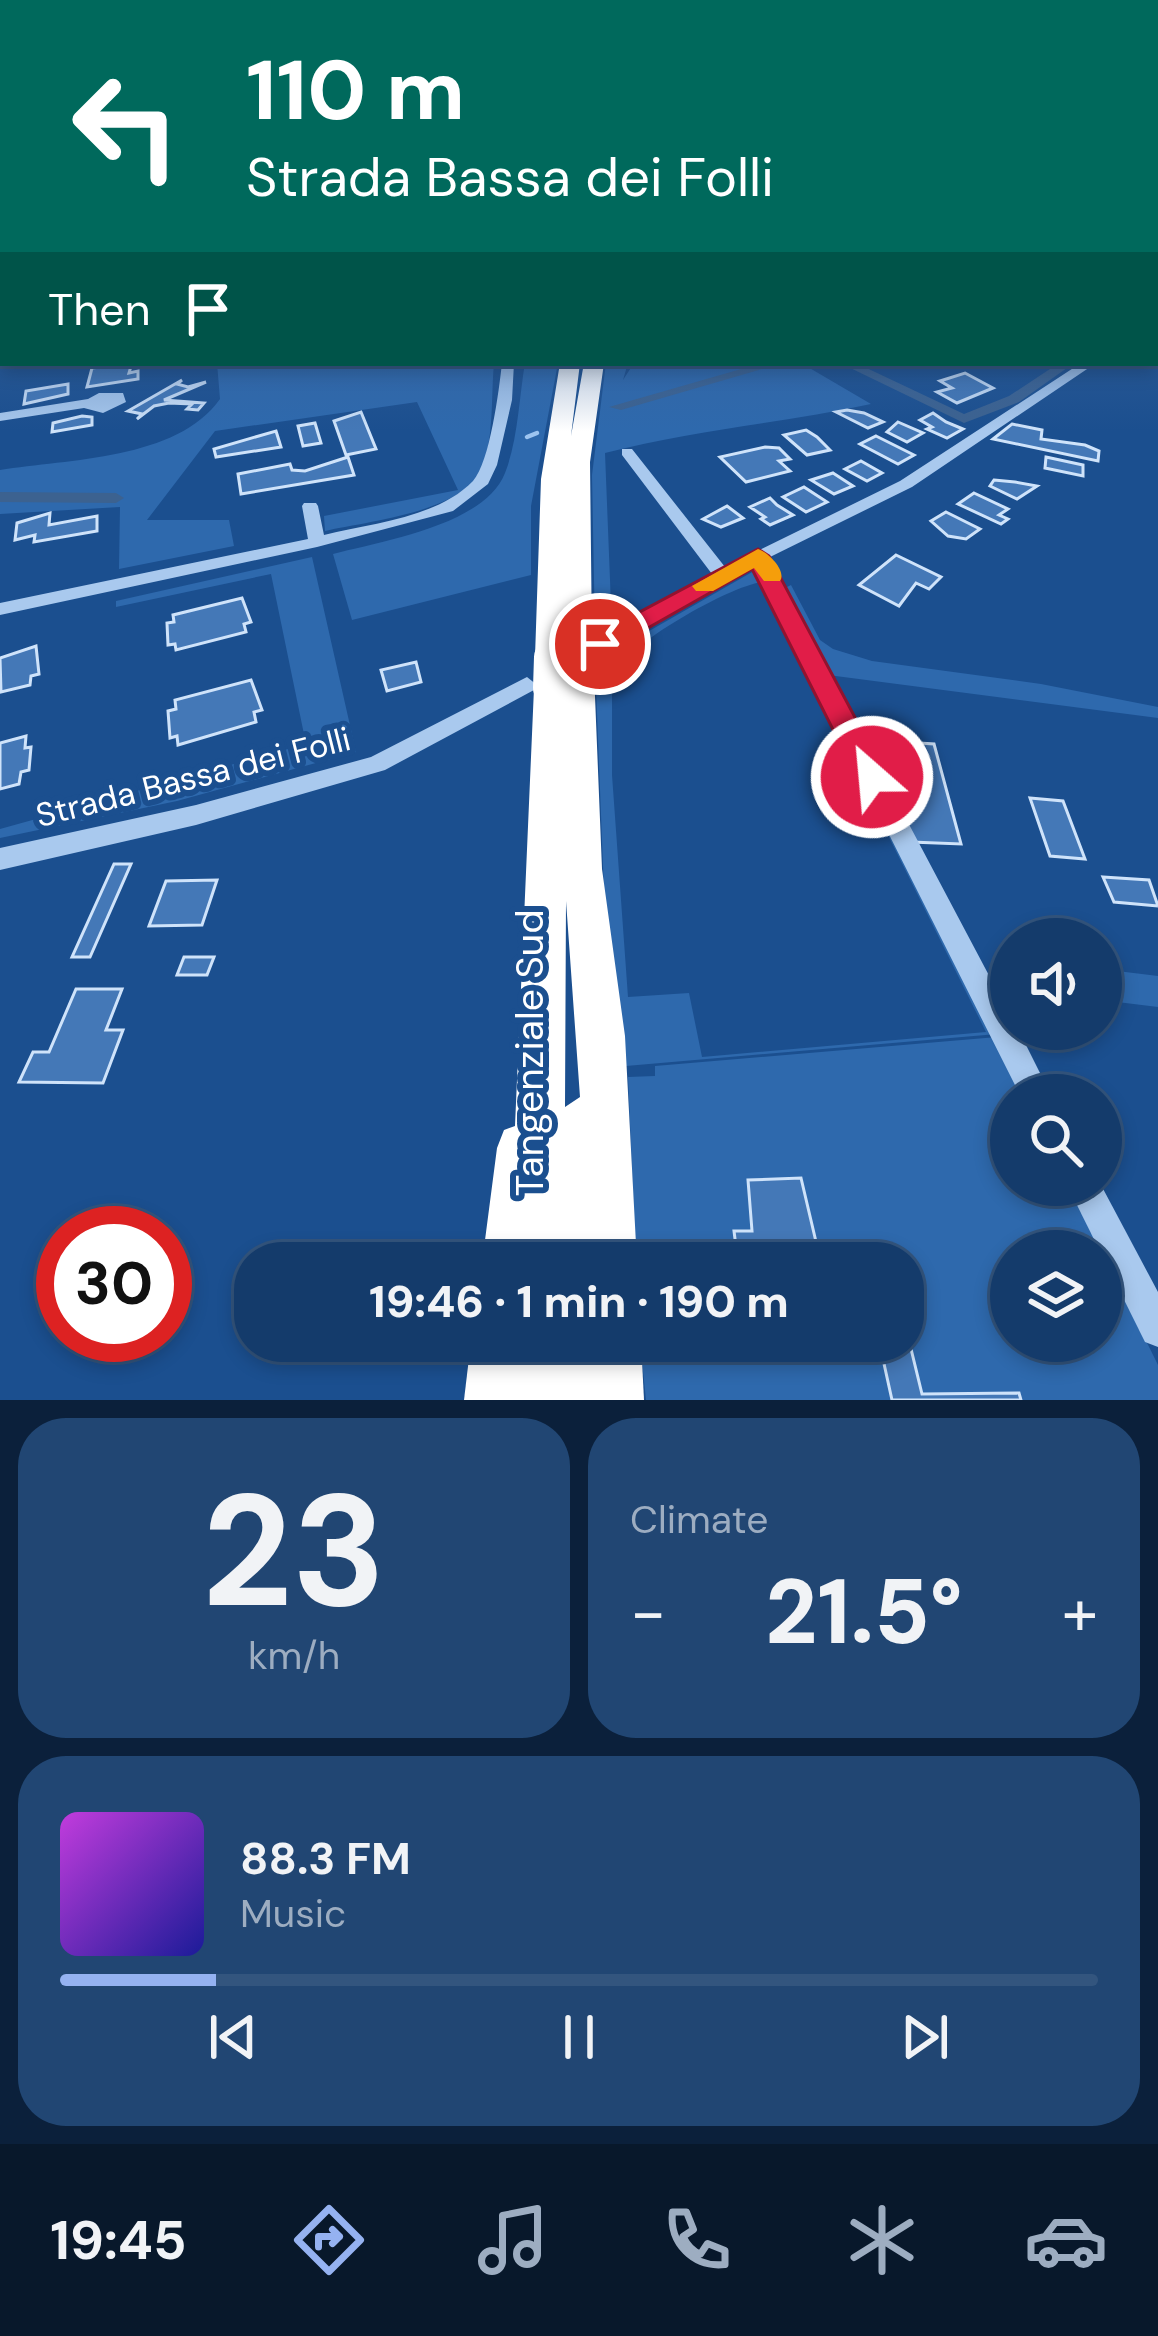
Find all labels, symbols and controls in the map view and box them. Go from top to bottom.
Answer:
text: 110 m [246,36,465,145]
icon: left [48,48,204,204]
text: Strada Bassa dei Folli [246,142,774,213]
icon: arrive [175,276,241,342]
text: Then [48,280,151,339]
pin [549,593,651,695]
icon: arrive [567,611,633,677]
position arrow [809,714,935,840]
street label: Strada Bassa dei Folli [31,717,355,837]
street label: Tangenziale Sud [504,909,555,1197]
map controls [990,918,1122,1362]
button: sound [990,918,1122,1050]
button: search [990,1074,1122,1206]
speed limit sign: 30 [36,1206,192,1362]
button: layers [990,1230,1122,1362]
text: 19:46 · 1 min · 190 m [369,1272,789,1331]
text: 23 [202,1450,386,1653]
text: Climate [630,1494,768,1545]
text: 21.5° [765,1554,963,1671]
text: − [630,1570,666,1655]
text: + [1062,1570,1098,1655]
text: km/h [248,1630,340,1681]
text: 88.3 FM [240,1829,411,1888]
text: Music [240,1888,346,1939]
icon: previous [200,2004,266,2070]
icon: pause [546,2004,612,2070]
icon: next [892,2004,958,2070]
icon: directions [287,2198,371,2282]
icon: music [471,2198,555,2282]
icon: phone [655,2198,739,2282]
icon: climate [840,2198,924,2282]
icon: car [1024,2198,1108,2282]
text: 19:45 [50,2205,186,2276]

